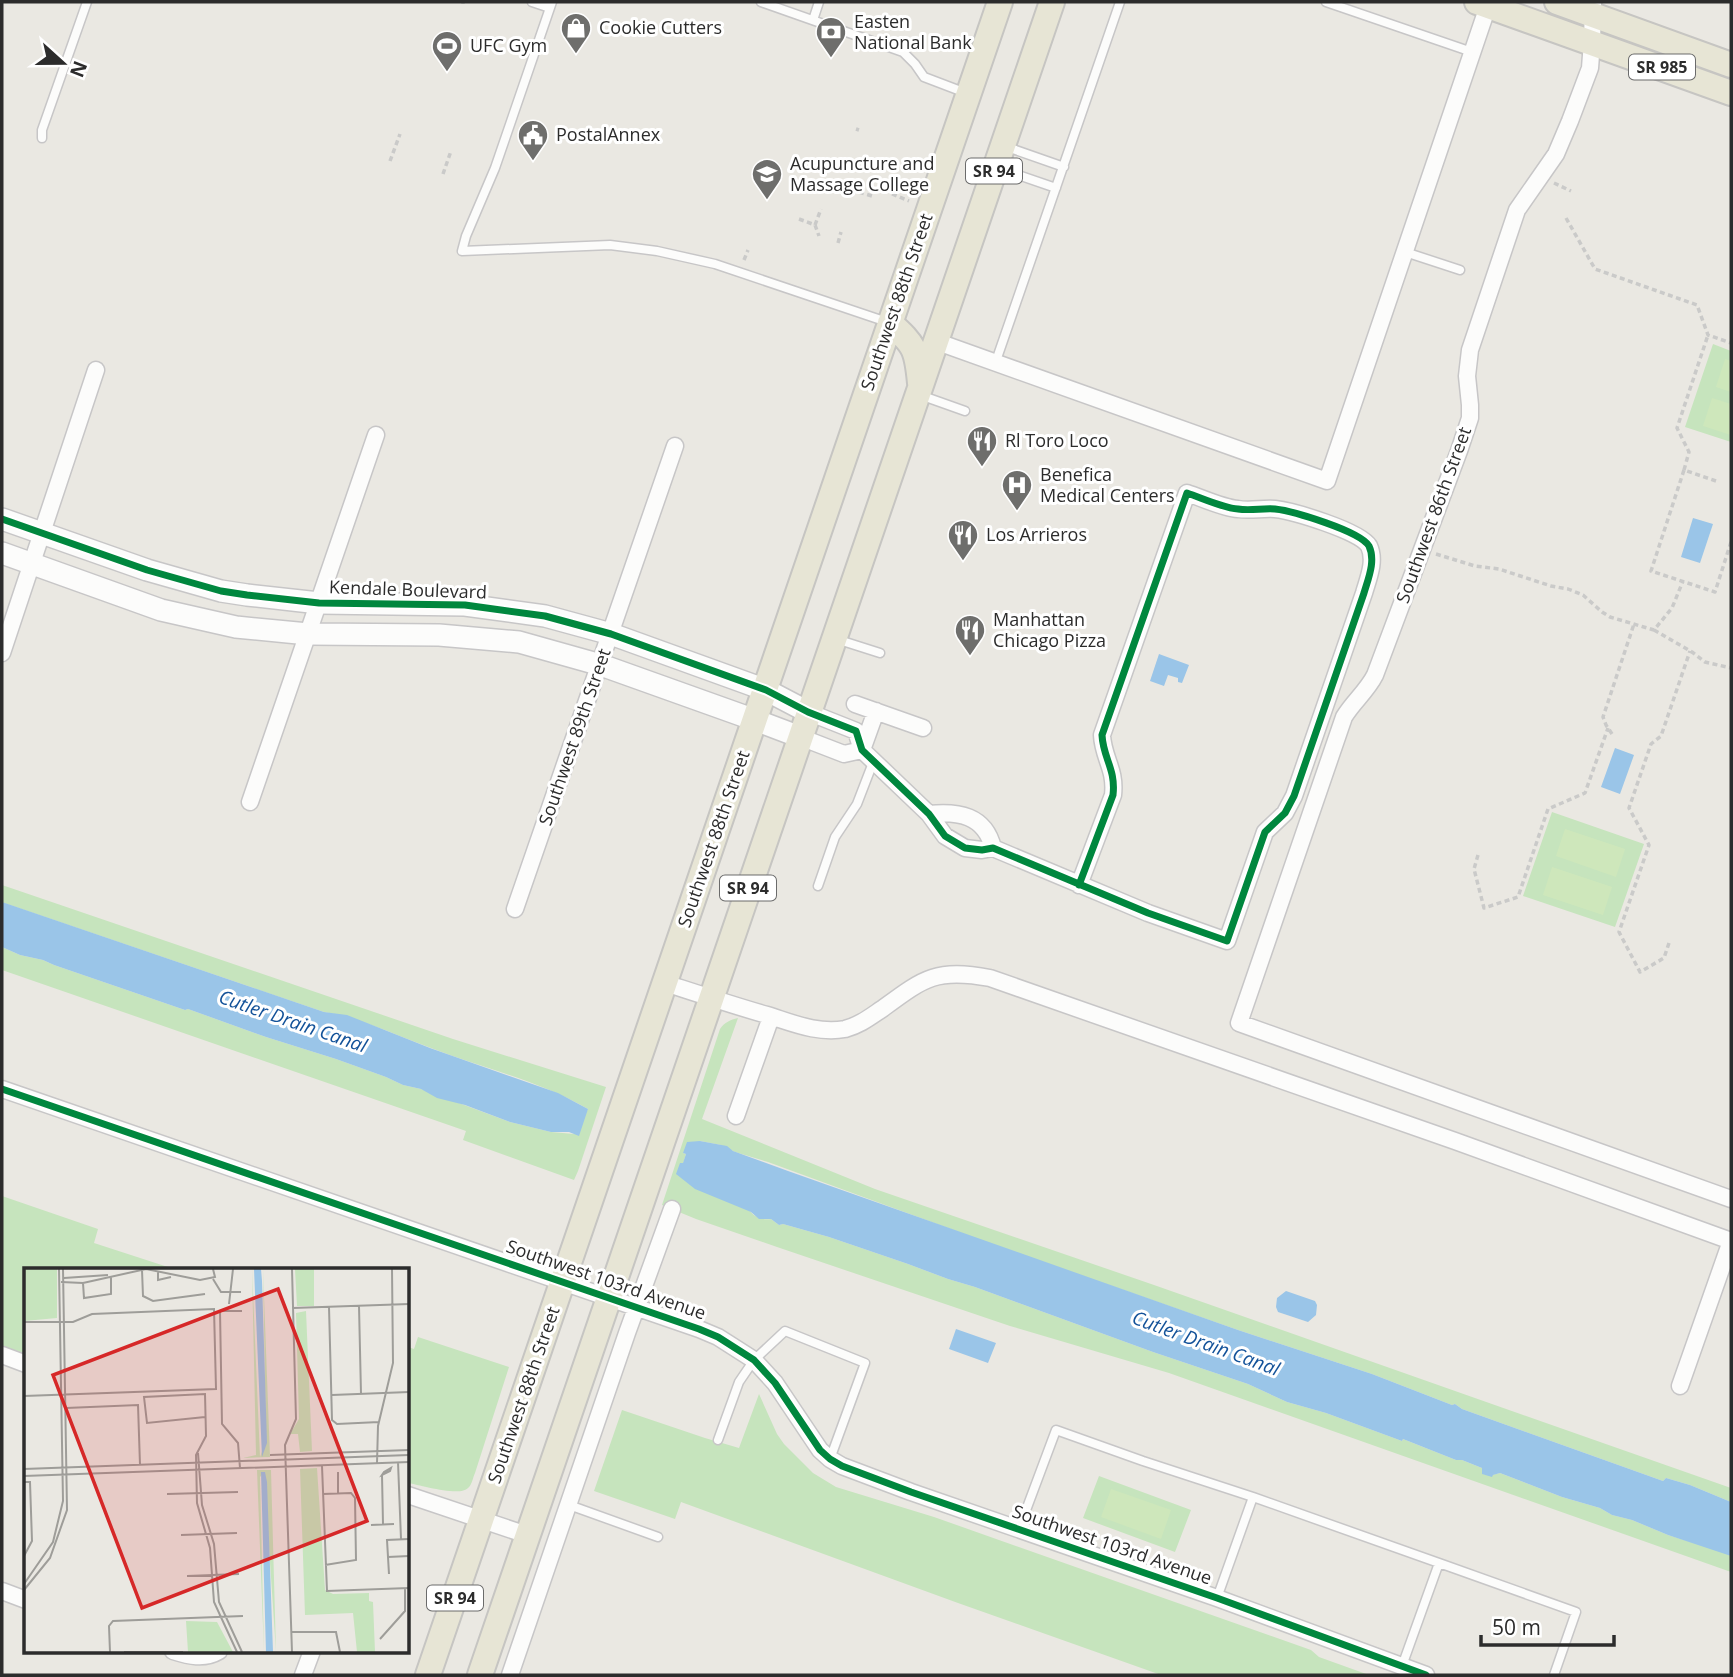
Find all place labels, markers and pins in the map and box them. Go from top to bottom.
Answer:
place label: Easten National Bank [854,9,972,54]
shop icon: Cookie Cutters [559,11,593,55]
place label: Cookie Cutters [599,15,722,39]
bank icon: Easten National Bank [814,15,848,59]
sports icon: UFC Gym [430,29,464,73]
place label: UFC Gym [470,33,547,57]
public building icon: PostalAnnex [516,118,550,162]
place label: PostalAnnex [556,122,661,146]
place label: Acupuncture and Massage College [790,151,934,196]
school or university icon: Acupuncture and Massage College [750,157,784,201]
restaurant icon: Rl Toro Loco [965,424,999,468]
place label: Rl Toro Loco [1005,428,1109,452]
place label: Benefica Medical Centers [1040,462,1175,507]
hospital icon: Benefica Medical Centers [1000,468,1034,512]
restaurant icon: Los Arrieros [946,518,980,562]
place label: Los Arrieros [986,522,1087,546]
place label: Manhattan Chicago Pizza [993,607,1106,652]
restaurant icon: Manhattan Chicago Pizza [953,613,987,657]

